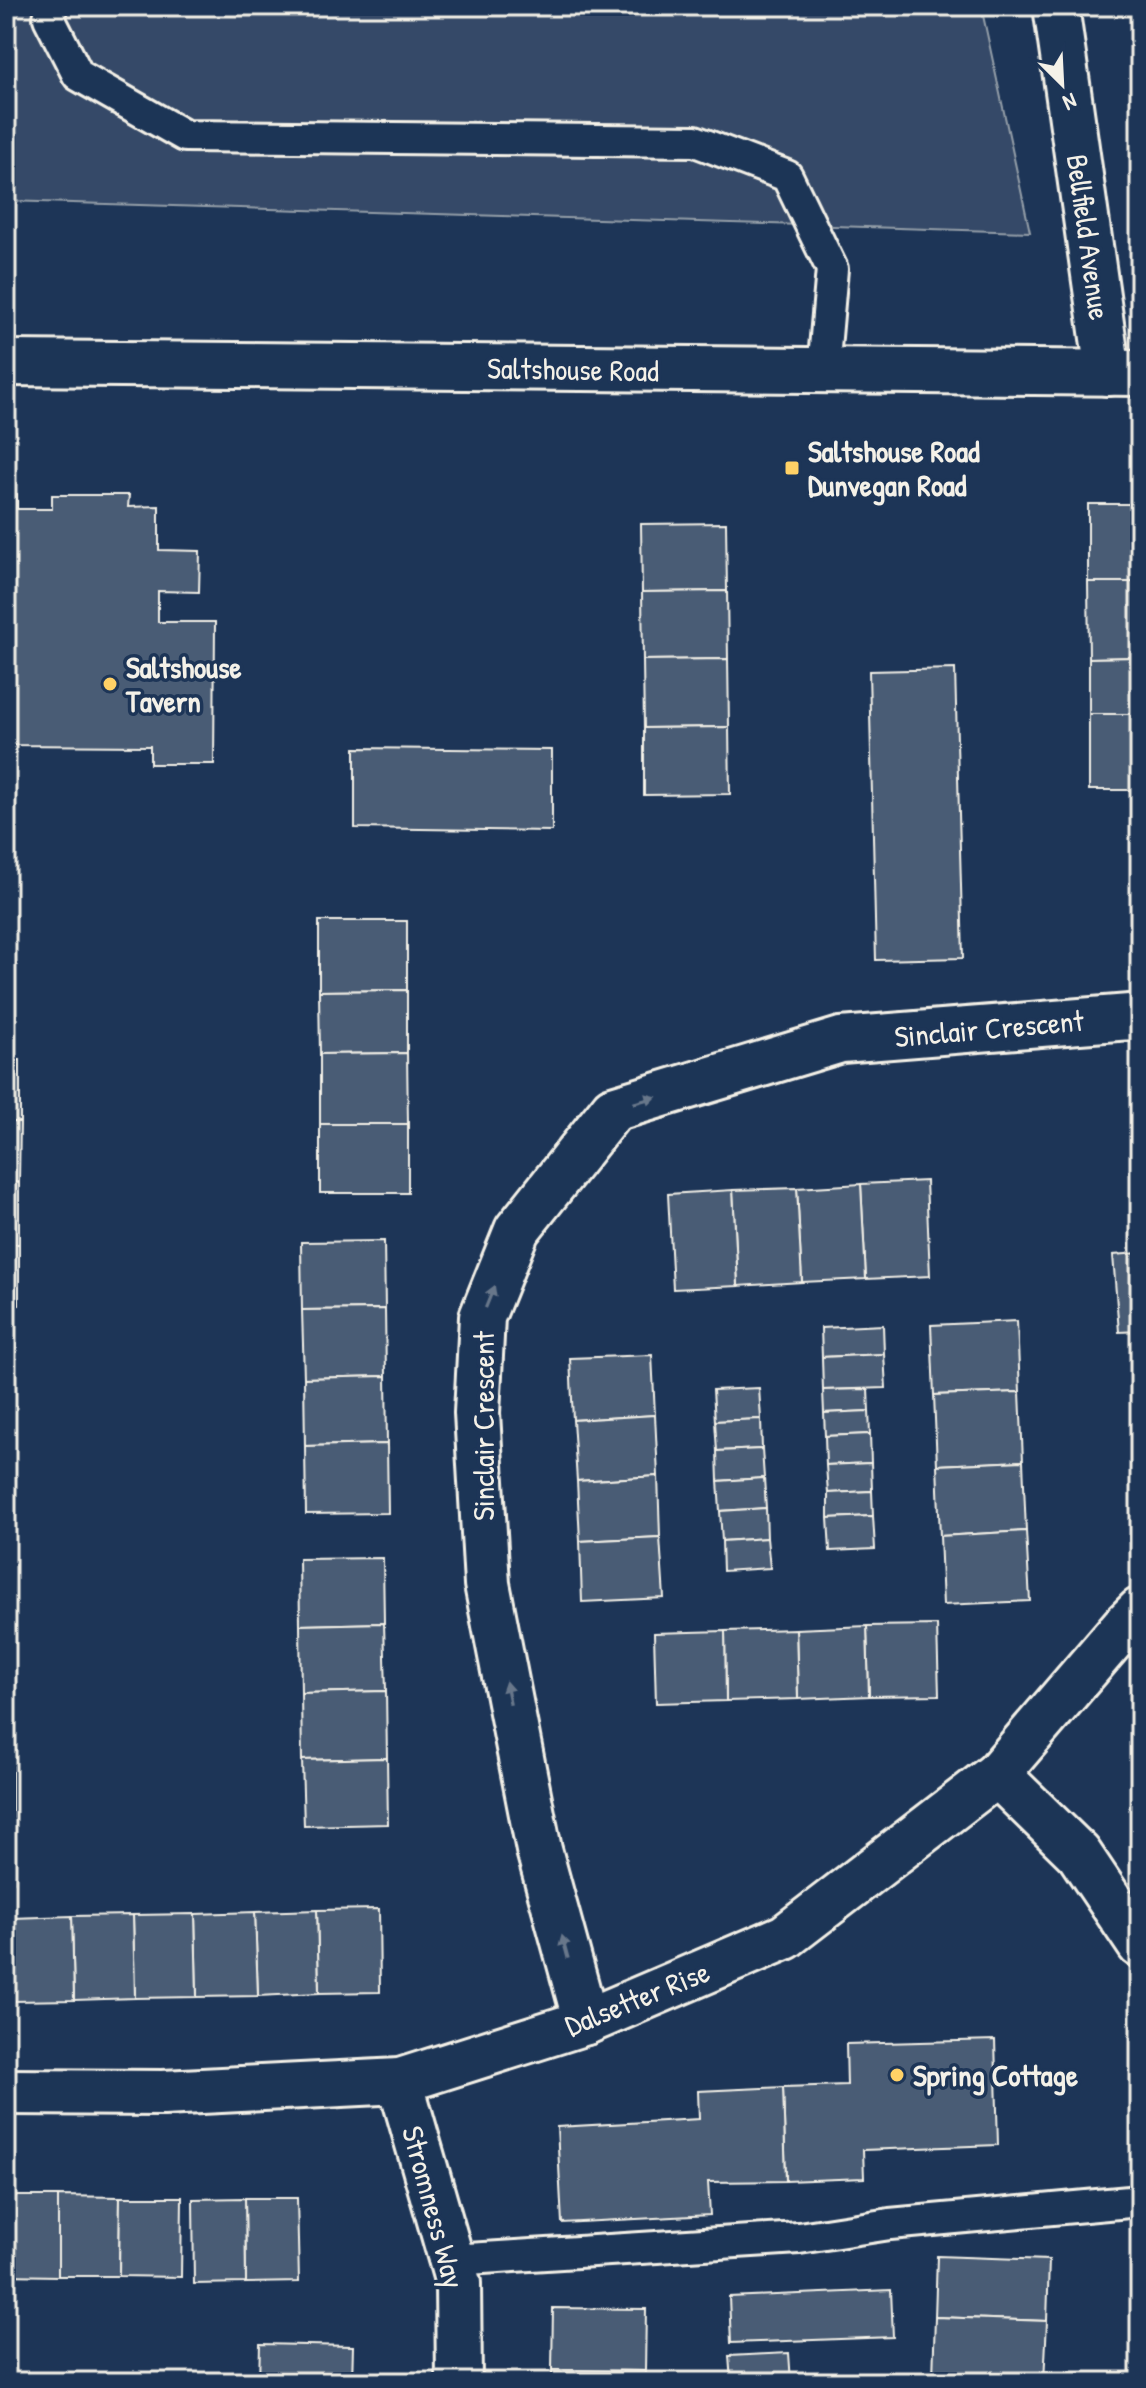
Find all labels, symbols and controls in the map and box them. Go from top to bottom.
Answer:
north arrow [1022,44,1102,124]
text: N [1058,86,1082,118]
street label: Bellfield Avenue [1058,152,1120,322]
street label: Saltshouse Road [487,348,659,390]
place label: Saltshouse Road Dunvegan Road [808,431,980,506]
marker: Saltshouse Road Dunvegan Road [783,459,801,477]
place label: Saltshouse Tavern [125,647,242,721]
marker: Saltshouse Tavern [101,675,119,693]
street label: Sinclair Crescent [893,1000,1086,1056]
one-way arrow [633,1093,657,1106]
one-way arrow [484,1285,497,1309]
street label: Sinclair Crescent [463,1331,503,1521]
one-way arrow [501,1681,514,1706]
one-way arrow [558,1934,571,1958]
street label: Dalsetter Rise [559,1951,715,2045]
place label: Spring Cottage [913,2055,1078,2096]
marker: Spring Cottage [888,2066,906,2084]
street label: Stromness Way [393,2121,475,2293]

